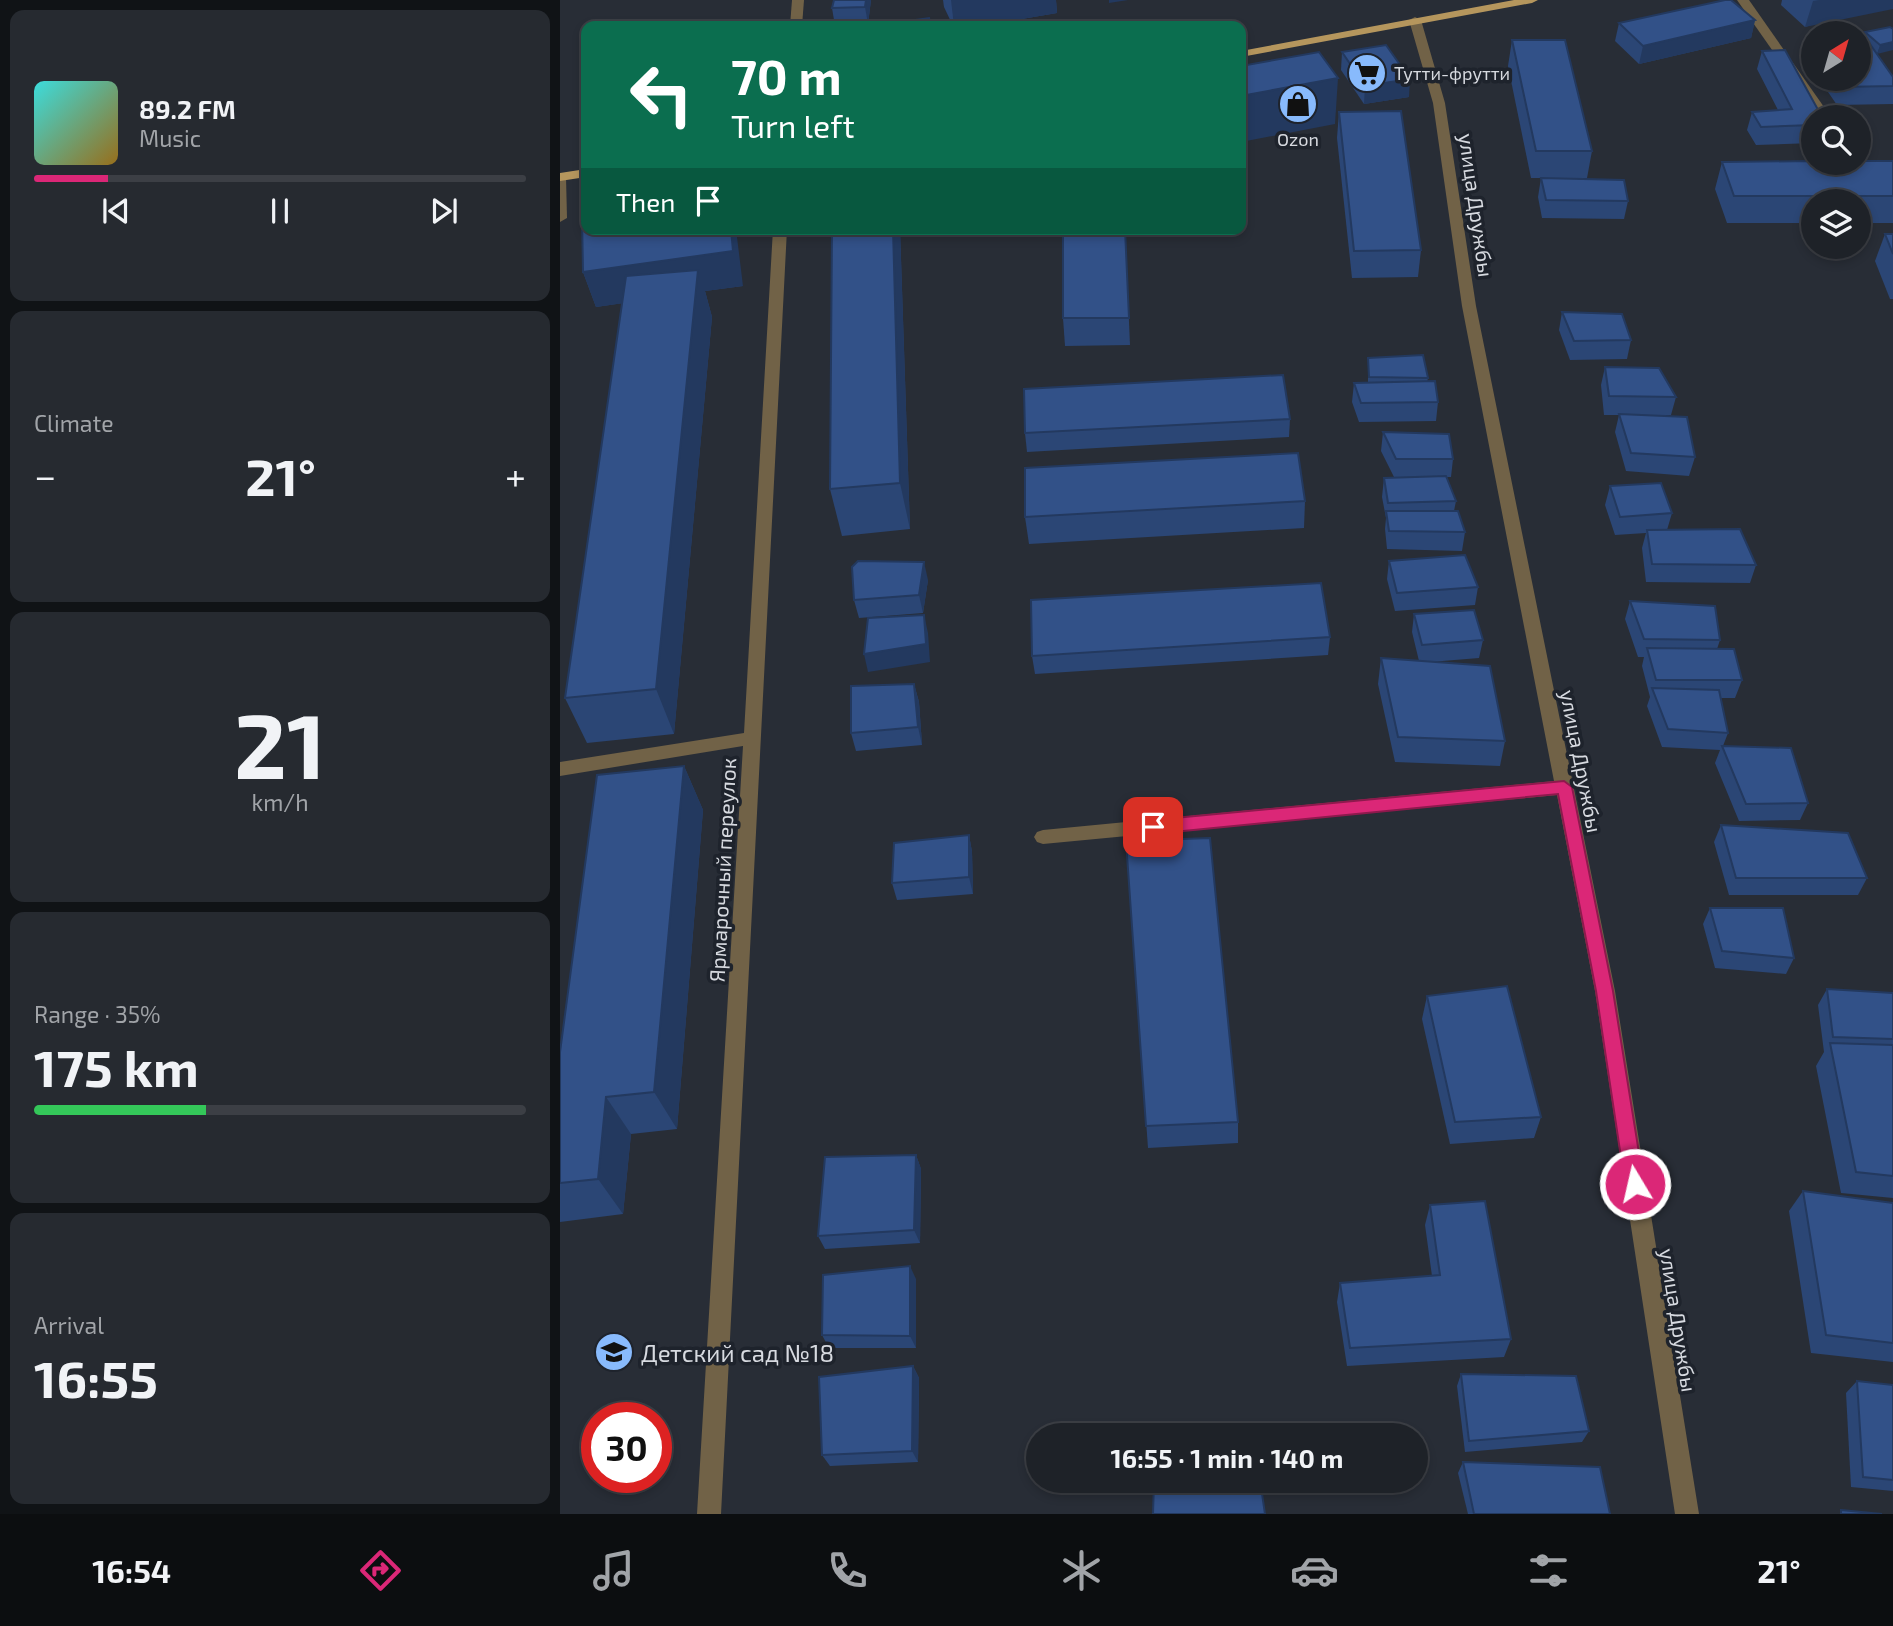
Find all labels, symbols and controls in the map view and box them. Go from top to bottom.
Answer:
north arrow [1801,21,1871,91]
map controls [1801,21,1871,259]
text: 70 m [731,46,842,105]
icon: left [616,49,707,140]
supermarket icon: Тутти-фрутти [1346,52,1388,94]
place label: Тутти-фрутти [1394,62,1510,84]
shop icon: Ozon [1277,83,1319,125]
text: 89.2 FM [139,93,236,124]
button: search [1801,105,1871,175]
text: Turn left [731,106,855,144]
text: Music [139,124,201,152]
place label: Ozon [1277,128,1319,150]
street label: улица Дружбы [1454,131,1499,279]
icon: arrive [689,182,727,220]
text: Then [616,186,675,217]
button: layers [1801,189,1871,259]
icon: previous [97,192,135,230]
icon: pause [261,192,299,230]
icon: next [425,192,463,230]
text: Climate [34,409,114,437]
text: 21° [245,444,316,506]
text: − [34,452,56,498]
text: + [505,452,526,498]
street label: улица Дружбы [1555,687,1608,835]
text: 21 [234,688,326,797]
street label: Ярмарочный переулок [704,757,741,983]
text: km/h [251,788,309,816]
pin [1123,797,1183,857]
icon: arrive [1134,808,1172,846]
text: Range · 35% [34,1000,161,1028]
text: 175 km [34,1035,199,1097]
position arrow [1598,1147,1672,1221]
street label: улица Дружбы [1654,1246,1703,1394]
text: Arrival [34,1311,104,1339]
school or university icon: Детский сад №18 [593,1331,635,1373]
place label: Детский сад №18 [641,1338,834,1367]
text: 16:55 [34,1346,158,1408]
speed limit sign: 30 [581,1402,672,1493]
text: 16:55 · 1 min · 140 m [1111,1442,1343,1473]
icon: directions [356,1546,405,1595]
icon: music [589,1546,638,1595]
icon: phone [823,1546,872,1595]
icon: climate [1057,1546,1106,1595]
icon: car [1290,1546,1339,1595]
icon: filters [1524,1546,1573,1595]
text: 16:54 [92,1551,171,1589]
text: 21° [1757,1551,1801,1589]

